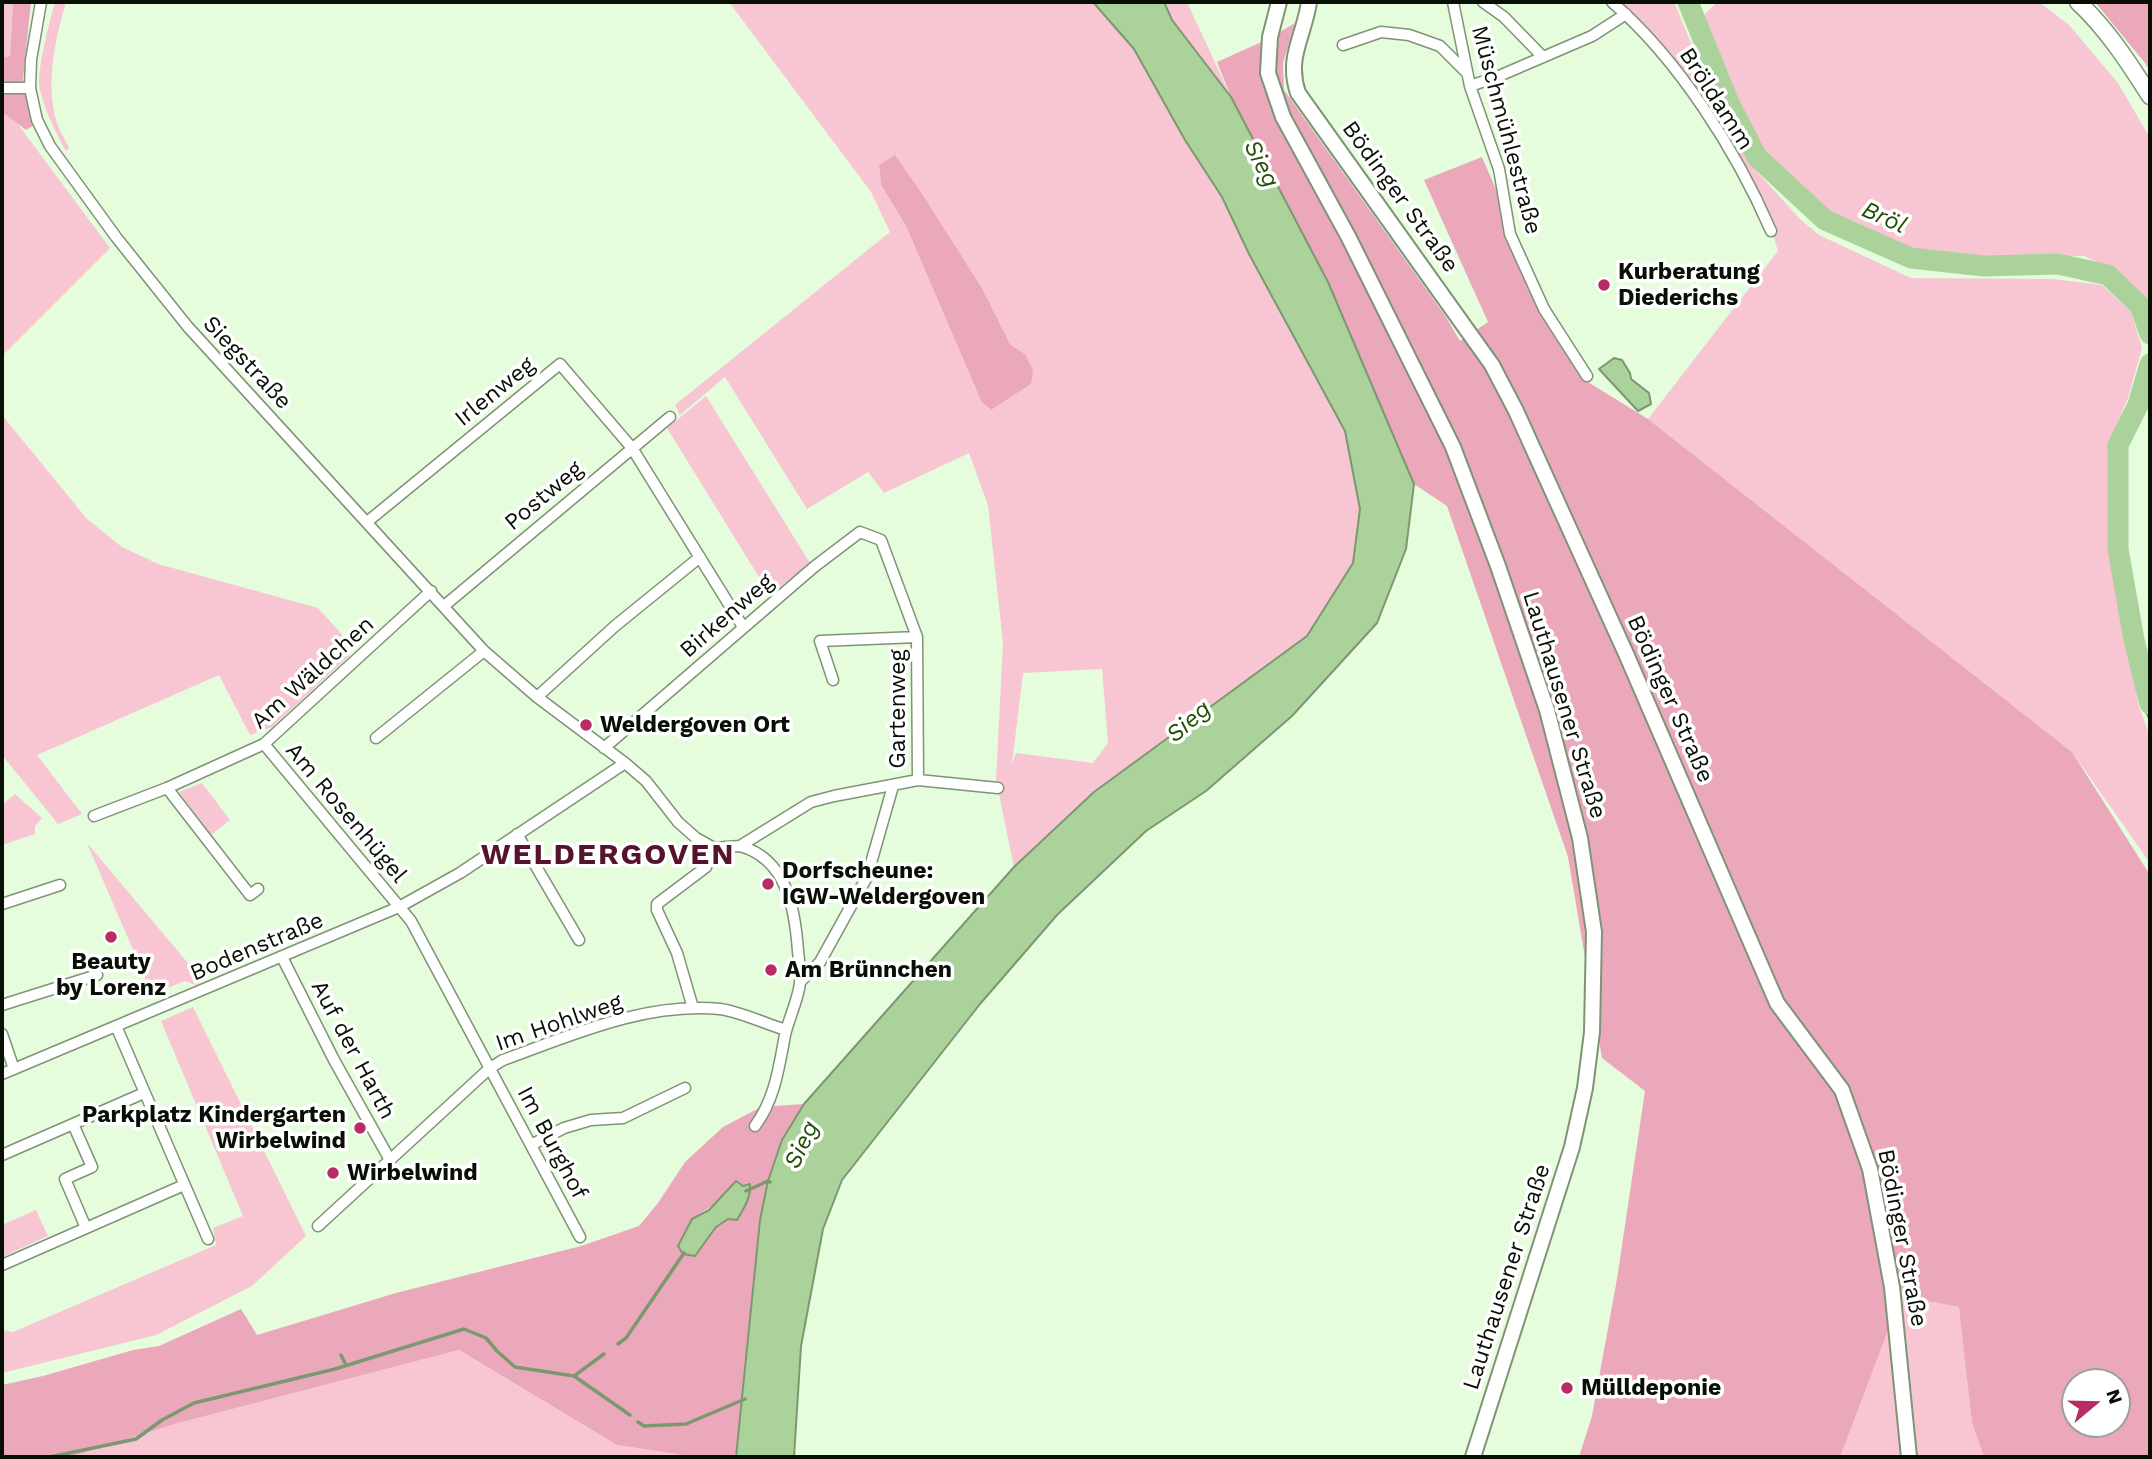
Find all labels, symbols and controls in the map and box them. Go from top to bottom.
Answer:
street label: Müschmühlestraße [1465,23,1547,237]
street label: Bröldamm [1673,43,1759,155]
street label: Bödinger Straße [1336,116,1464,278]
water label: Sieg [1237,135,1285,193]
water label: Bröl [1857,195,1911,241]
place label: Kurberatung Diederichs [1618,258,1760,312]
marker: Kurberatung Diederichs [1596,277,1612,293]
street label: Siegstraße [197,311,297,415]
street label: Irlenweg [449,351,541,433]
street label: Postweg [499,455,589,537]
street label: Birkenweg [675,568,779,664]
street label: Lauthausener Straße [1516,588,1612,822]
street label: Am Wäldchen [246,611,380,735]
street label: Bödinger Straße [1621,611,1719,787]
street label: Gartenweg [884,649,912,769]
water label: Sieg [1161,695,1217,749]
place label: Weldergoven Ort [600,711,790,739]
marker: Weldergoven Ort [578,717,594,733]
street label: Am Rosenhügel [279,737,413,889]
district label: WELDERGOVEN [482,837,734,873]
place label: Dorfscheune: IGW-Weldergoven [782,857,985,911]
marker: Dorfscheune: IGW-Weldergoven [760,876,776,892]
street label: Bodenstraße [186,907,328,987]
marker: Beauty by Lorenz [103,929,119,945]
place label: Beauty by Lorenz [56,948,166,1002]
place label: Am Brünnchen [785,956,952,984]
marker: Am Brünnchen [763,962,779,978]
street label: Auf der Harth [305,976,401,1124]
street label: Im Hohlweg [492,988,626,1058]
street label: Im Burghof [511,1082,593,1204]
place label: Parkplatz Kindergarten Wirbelwind [82,1101,346,1155]
water label: Sieg [778,1116,826,1174]
marker: Parkplatz Kindergarten Wirbelwind [352,1120,368,1136]
street label: Bödinger Straße [1871,1147,1933,1329]
place label: Wirbelwind [347,1159,478,1187]
street label: Lauthausener Straße [1457,1160,1557,1394]
marker: Wirbelwind [325,1165,341,1181]
north arrow [2061,1368,2131,1438]
place label: Mülldeponie [1581,1374,1721,1402]
marker: Mülldeponie [1559,1380,1575,1396]
text: N [2101,1386,2128,1407]

